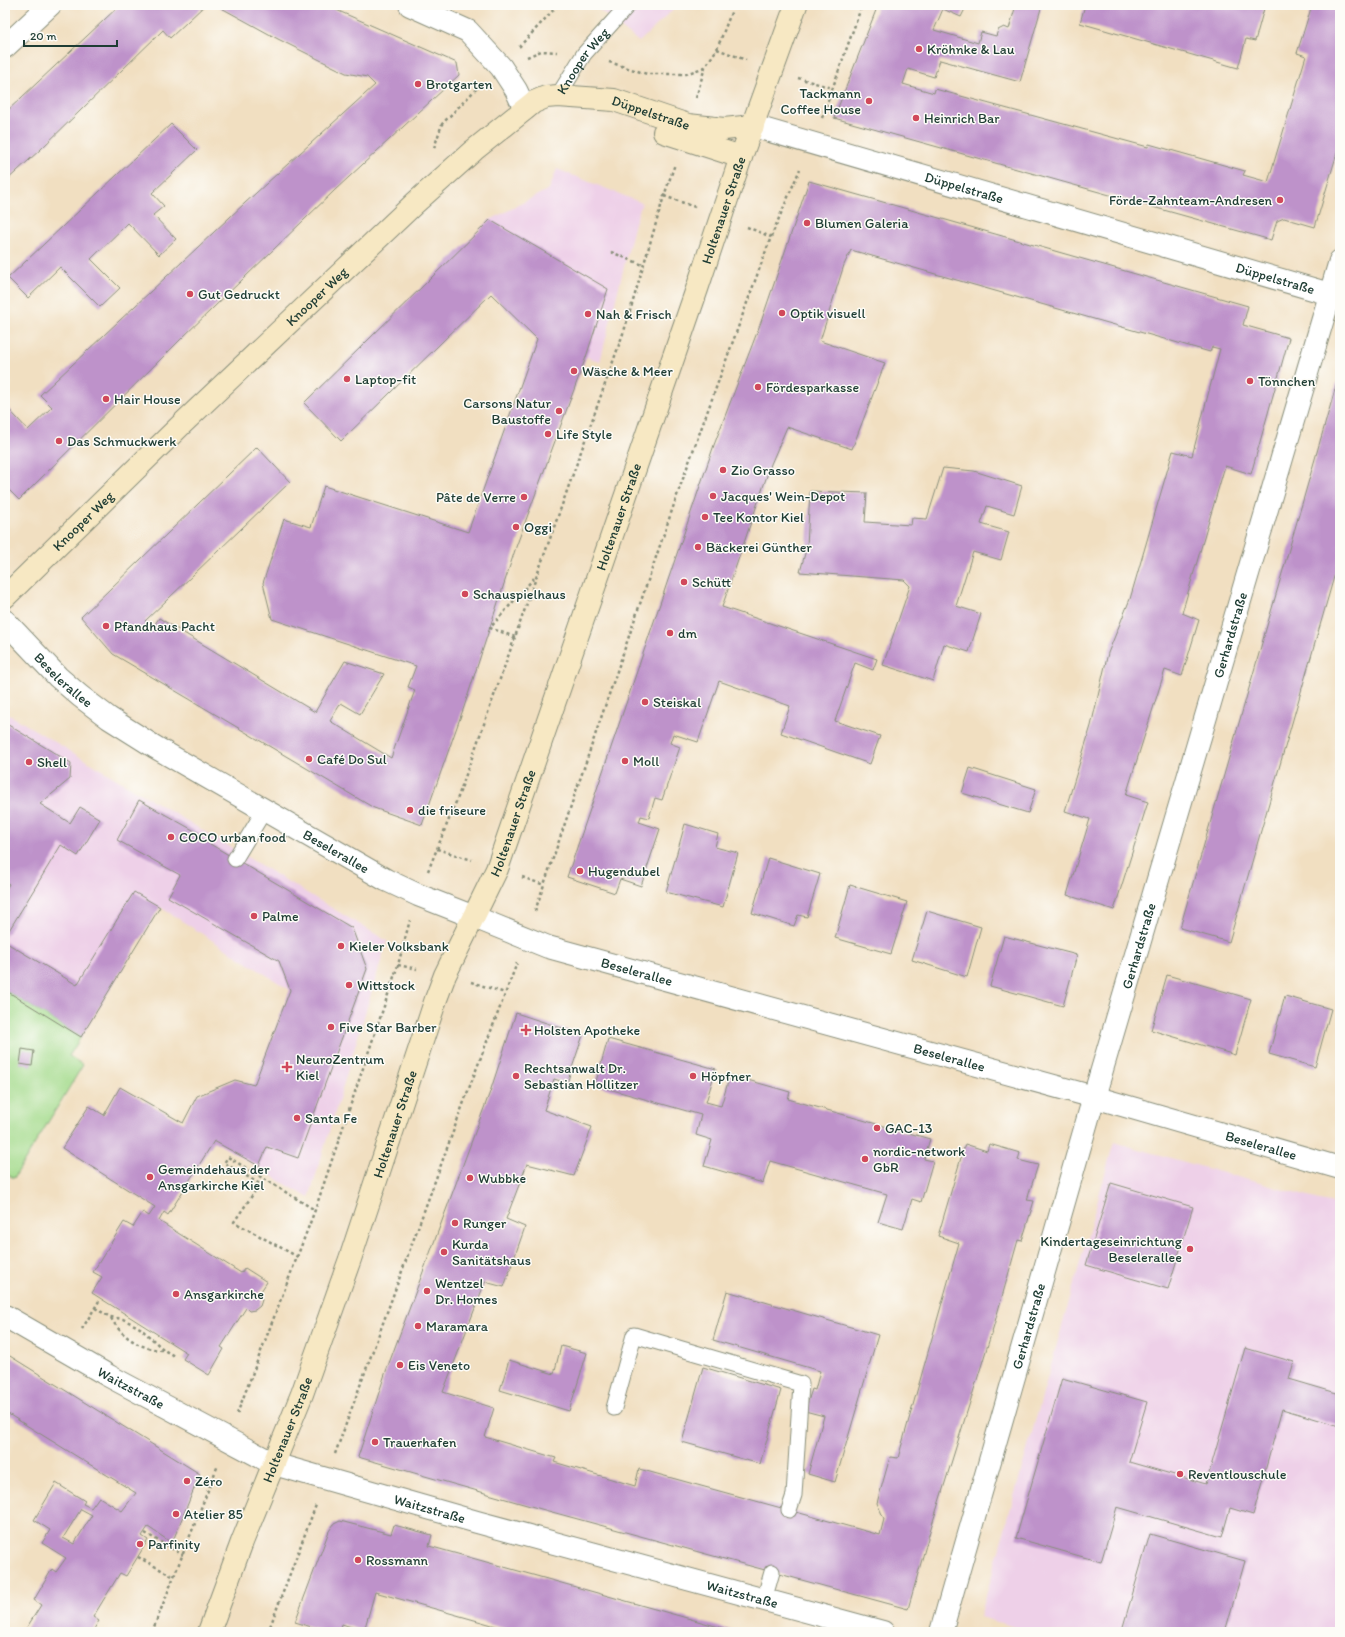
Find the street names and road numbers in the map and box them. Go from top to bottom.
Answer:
street label: Knooper Weg [553,24,613,98]
street label: Düppelstraße [610,92,692,134]
street label: Holtenauer Straße [698,154,750,266]
street label: Düppelstraße [923,168,1006,208]
street label: Düppelstraße [1234,259,1317,298]
street label: Knooper Weg [283,263,352,330]
street label: Holtenauer Straße [593,461,645,573]
street label: Knooper Weg [49,487,118,555]
street label: Gerhardstraße [1210,590,1251,680]
street label: Beselerallee [30,649,96,712]
street label: Holtenauer Straße [486,767,540,880]
street label: Beselerallee [300,826,372,878]
street label: Gerhardstraße [1118,901,1160,991]
street label: Beselerallee [599,954,675,990]
street label: Beselerallee [911,1040,987,1076]
street label: Holtenauer Straße [369,1068,421,1180]
street label: Beselerallee [1223,1127,1299,1164]
street label: Gerhardstraße [1009,1281,1049,1371]
street label: Waitzstraße [94,1363,167,1413]
street label: Holtenauer Straße [259,1374,316,1485]
street label: Waitzstraße [392,1491,467,1527]
street label: Waitzstraße [704,1577,780,1612]

